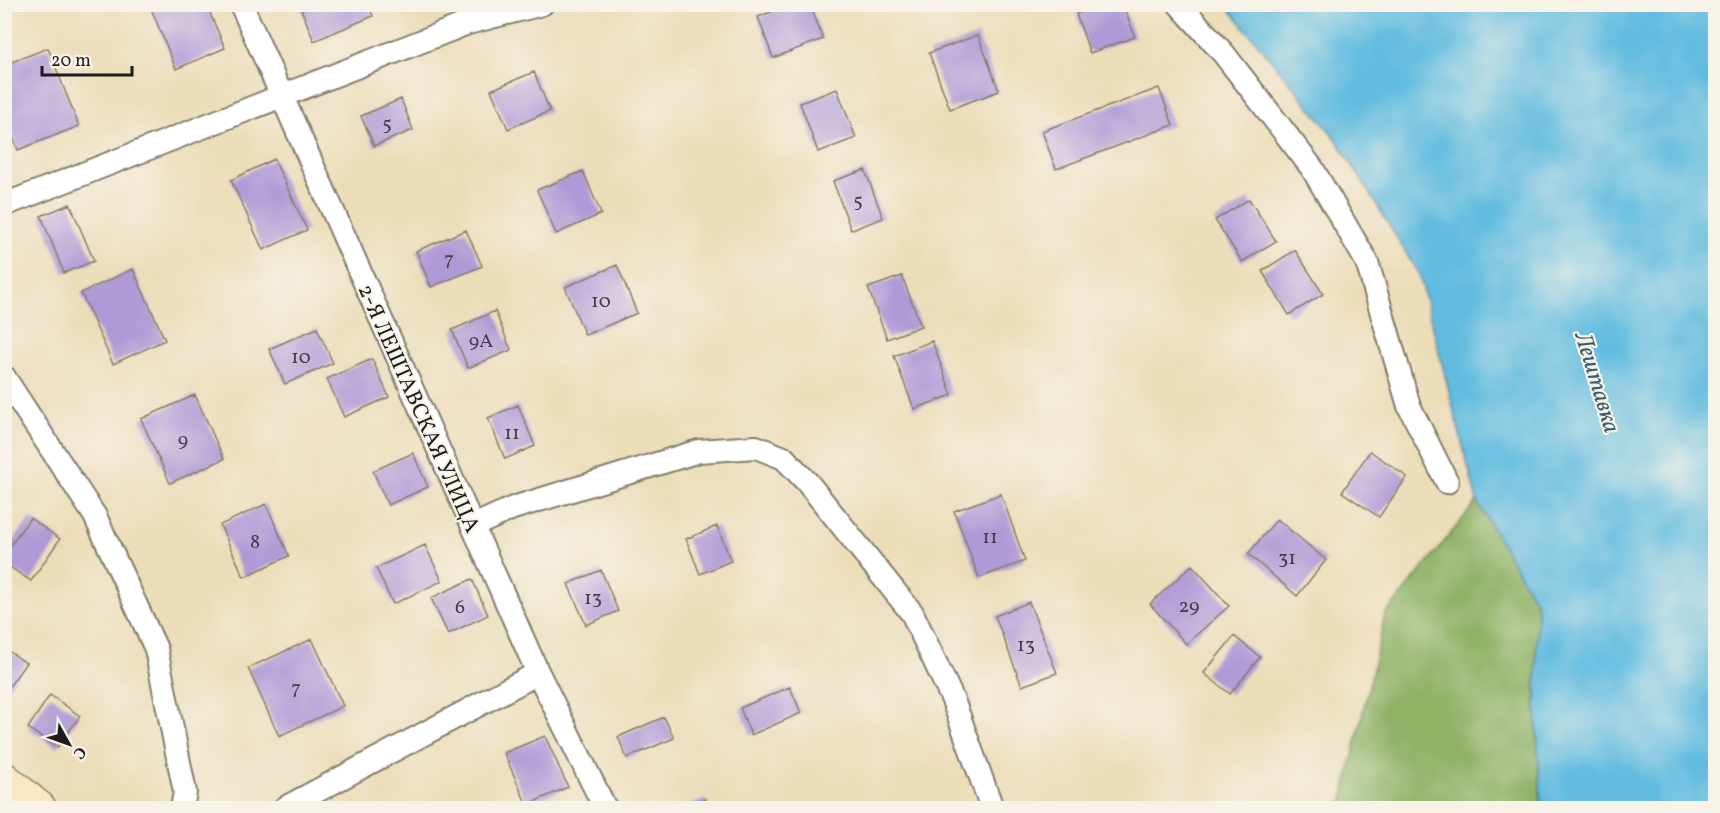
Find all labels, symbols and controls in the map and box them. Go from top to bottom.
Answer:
scale bar [42,39,132,77]
text: 20 m [51,49,91,74]
house number: 5 [382,111,392,139]
house number: 5 [853,188,863,216]
house number: 7 [444,246,454,274]
street label: 2-Я ЛЕШТАВСКАЯ УЛИЦА [349,280,487,538]
house number: 10 [591,288,611,316]
water label: Лештавка [1564,327,1628,437]
house number: 9А [469,328,493,356]
house number: 10 [291,344,311,372]
house number: 11 [504,420,520,448]
house number: 9 [178,427,188,455]
house number: 11 [982,524,998,552]
house number: 8 [250,529,260,557]
house number: 31 [1278,545,1296,573]
house number: 13 [584,585,602,613]
house number: 29 [1179,593,1199,621]
house number: 6 [455,594,465,622]
house number: 13 [1017,632,1035,660]
house number: 7 [291,675,301,703]
north arrow [39,714,99,774]
text: С [67,741,91,763]

